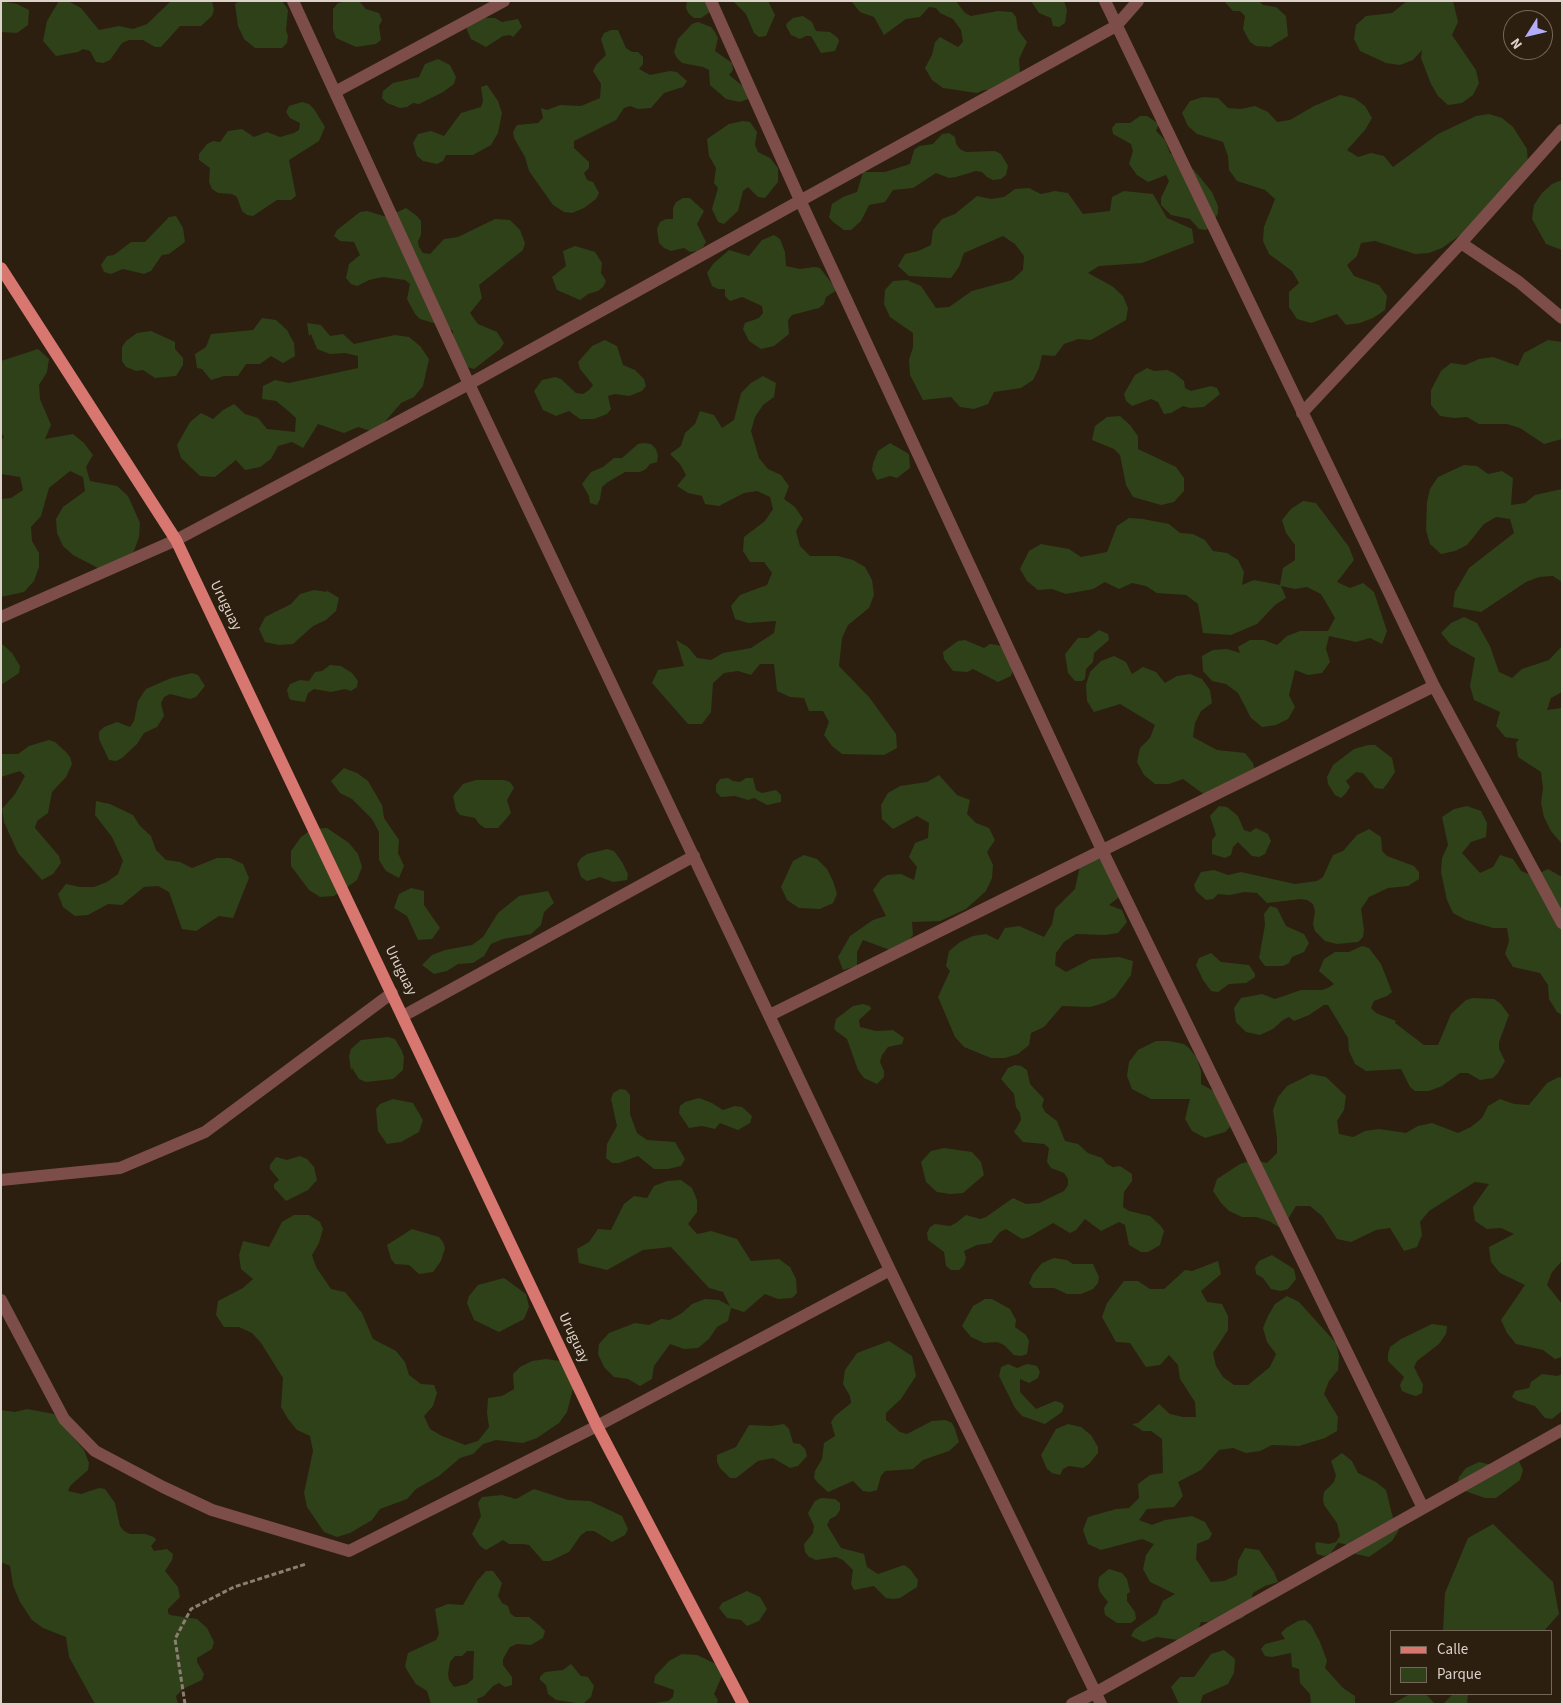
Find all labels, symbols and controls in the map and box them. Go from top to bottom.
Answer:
north arrow [1503,10,1553,60]
text: N [1506,34,1528,53]
street label: Uruguay [205,578,245,634]
street label: Uruguay [380,943,420,999]
street label: Uruguay [554,1310,592,1366]
legend [1390,1630,1553,1695]
text: Calle [1437,1639,1468,1660]
text: Parque [1437,1664,1481,1685]

